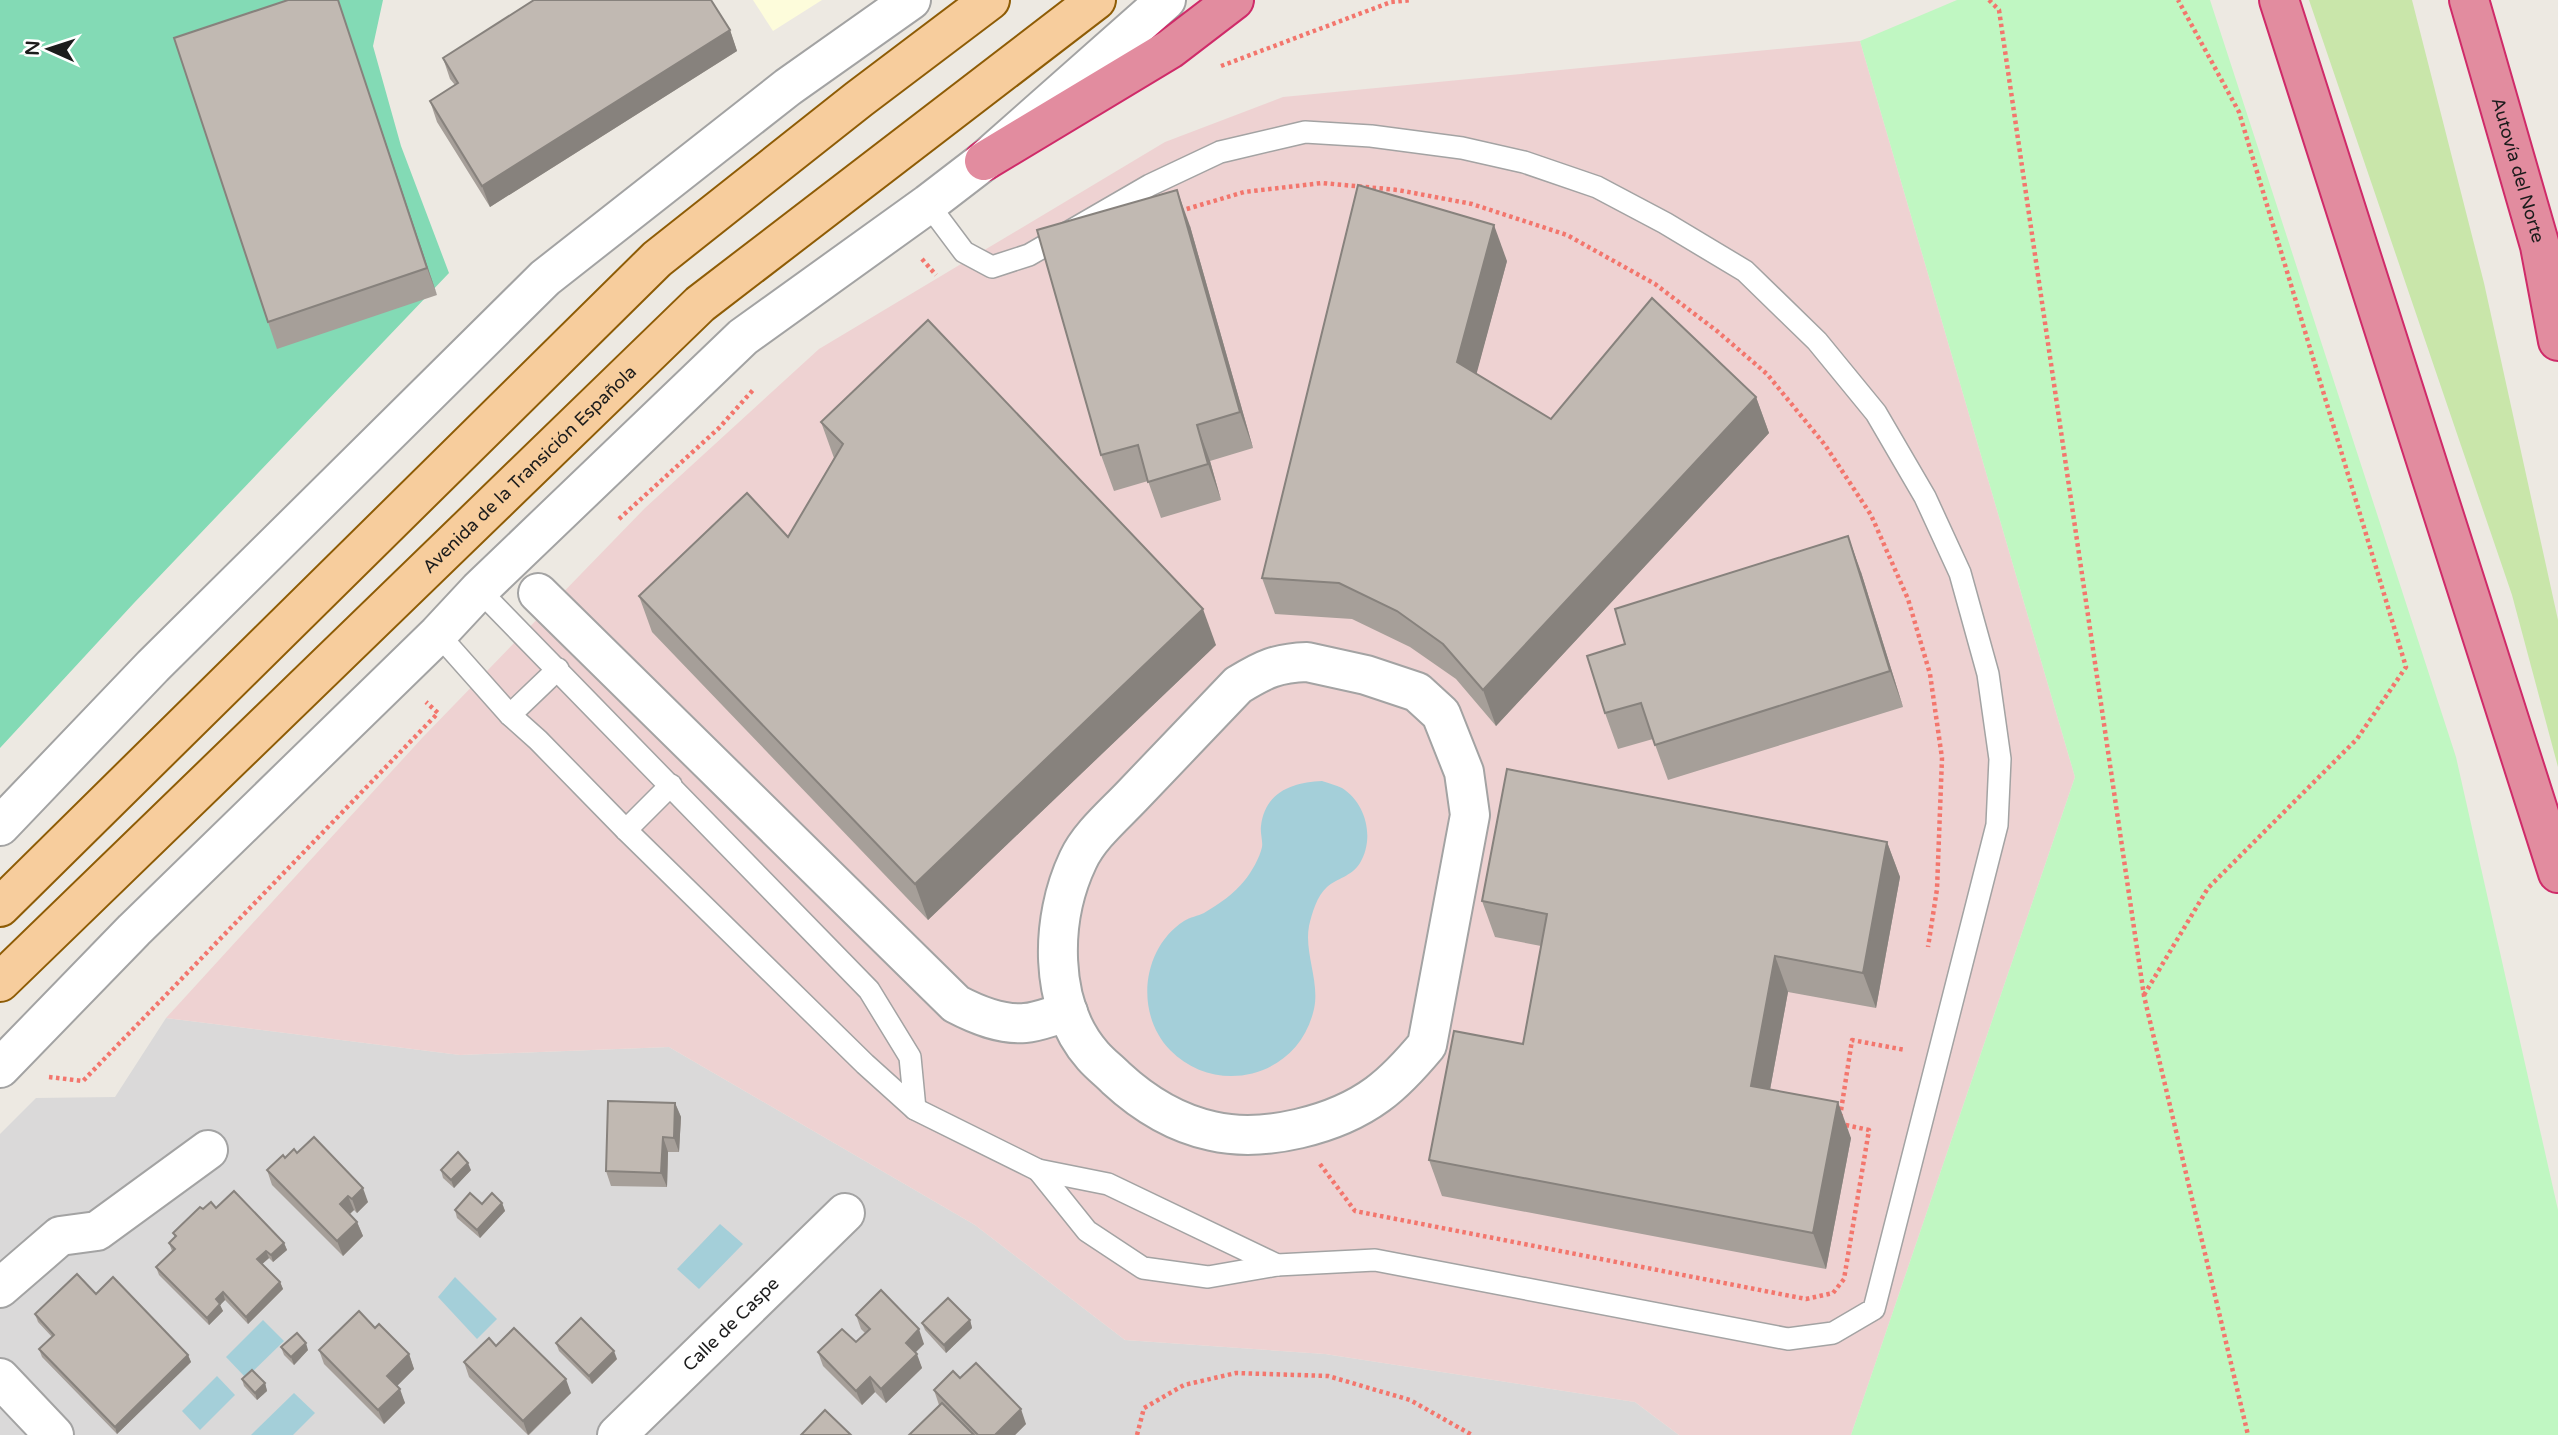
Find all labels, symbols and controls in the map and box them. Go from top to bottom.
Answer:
north arrow [14,14,84,84]
text: N [22,40,44,56]
street label: Autovía del Norte [2487,95,2549,245]
street label: Avenida de la Transición Española [418,361,641,578]
street label: Calle de Caspe [678,1272,784,1376]

